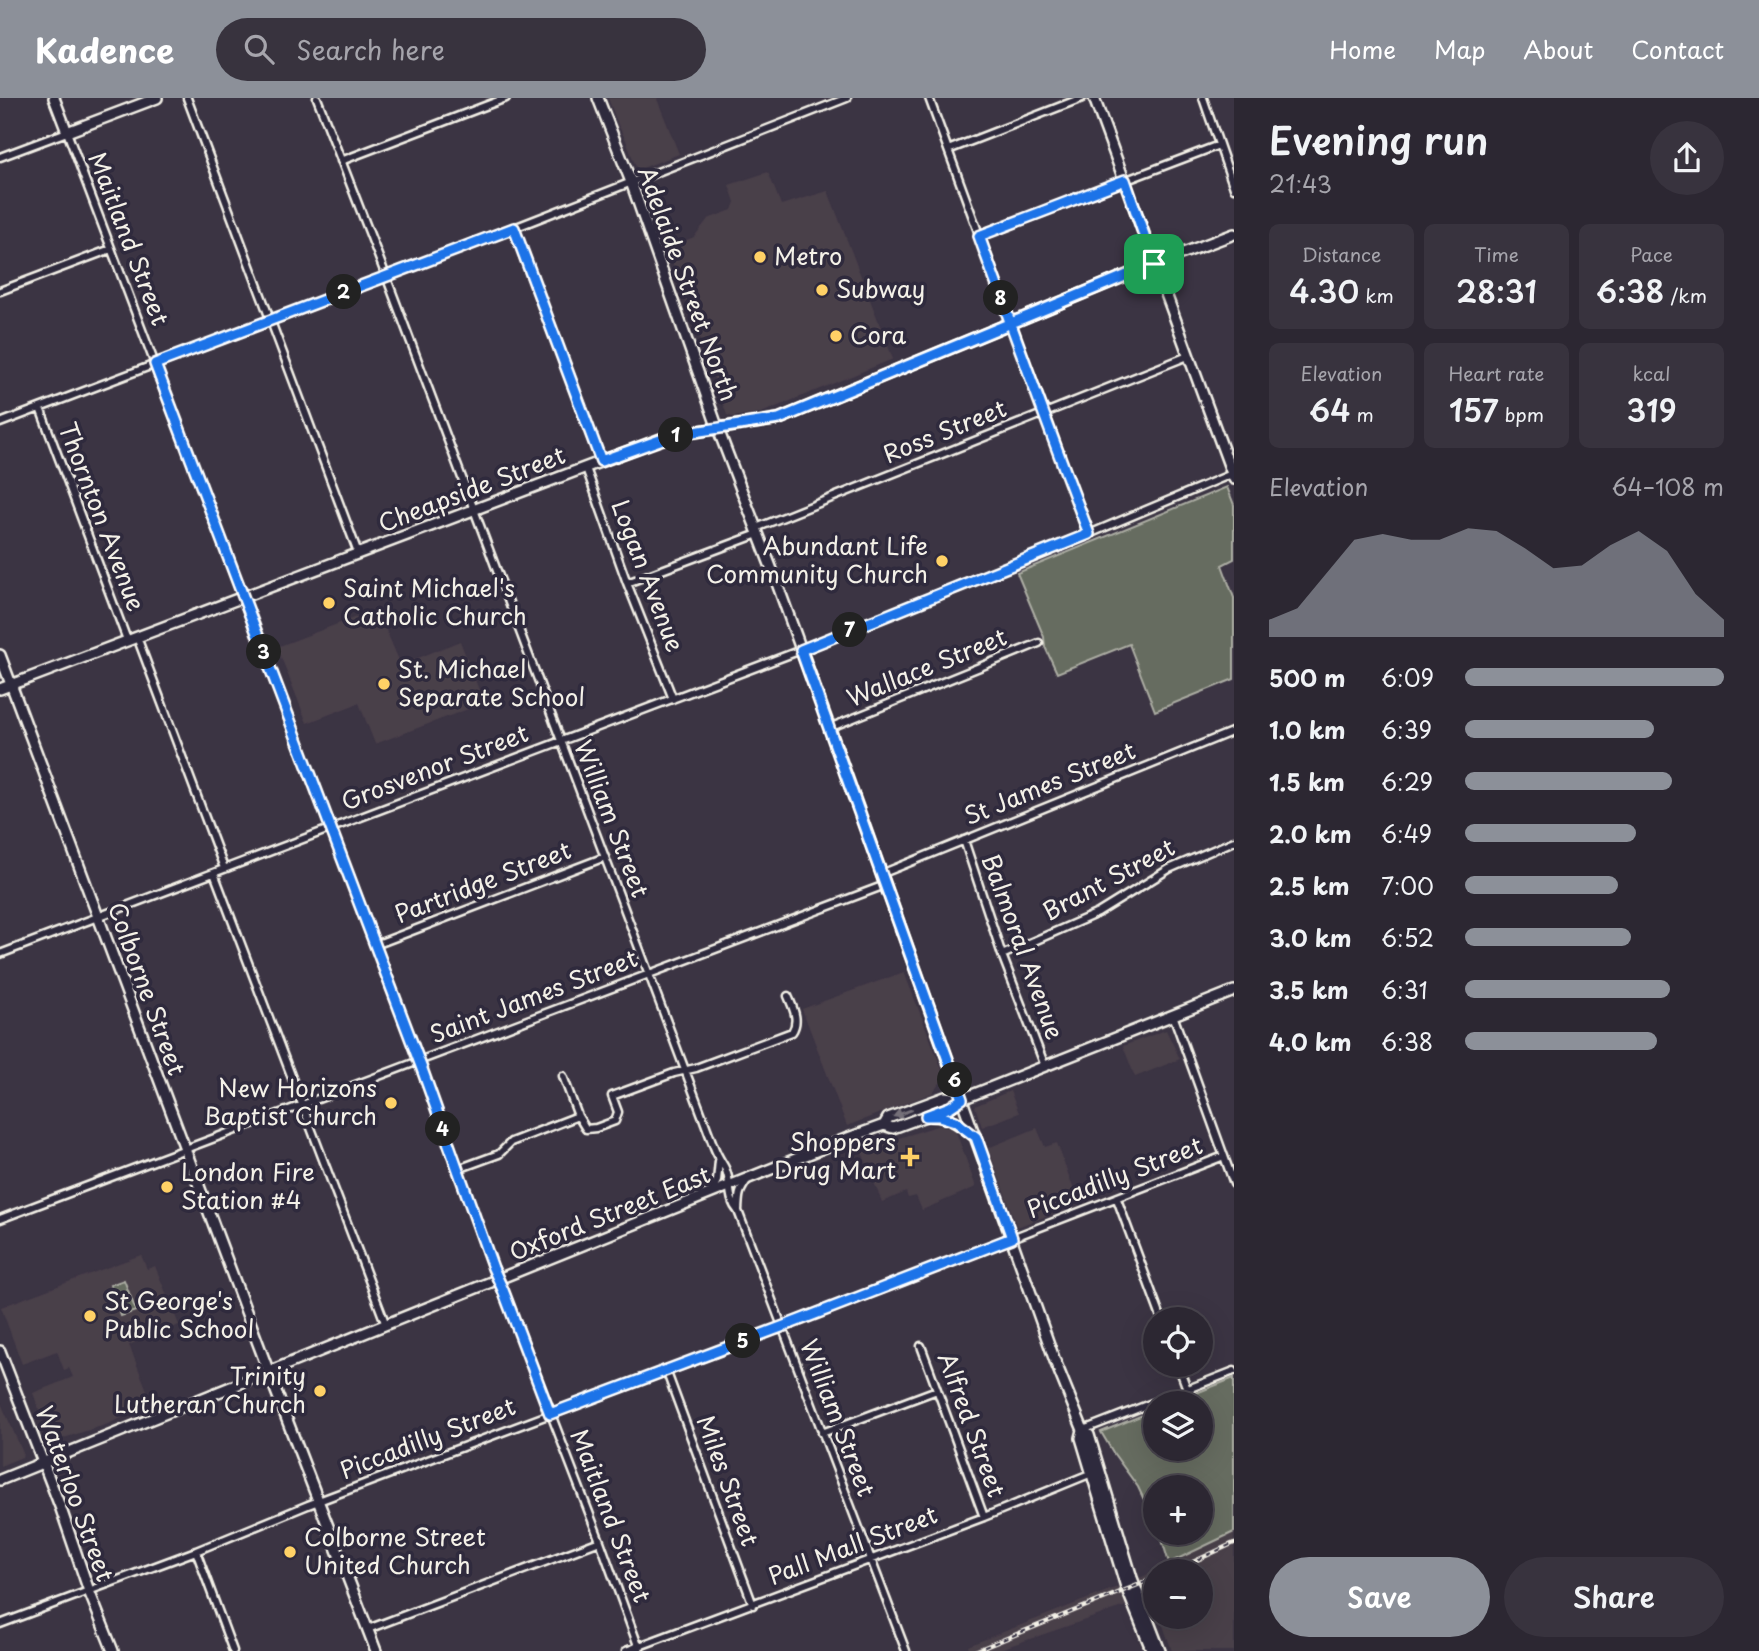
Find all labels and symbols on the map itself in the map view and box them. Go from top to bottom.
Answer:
street label: Maitland Street [80,146,180,330]
street label: Adelaide Street North [630,161,748,406]
pin [1124,234,1184,294]
place label: Metro [774,237,842,273]
marker: Metro [752,249,768,265]
place label: Subway [836,270,925,306]
pin: 2 [326,274,362,310]
pin: 8 [984,280,1018,316]
marker: Subway [814,282,830,298]
place label: Cora [850,316,906,352]
marker: Cora [828,328,844,344]
street label: Ross Street [877,389,1011,471]
street label: Thornton Avenue [50,417,155,616]
pin: 1 [658,418,694,452]
street label: Cheapside Street [372,436,570,540]
street label: Logan Avenue [603,494,694,656]
place label: Abundant Life Community Church [706,527,928,591]
marker: Abundant Life Community Church [934,553,950,569]
place label: Saint Michael's Catholic Church [343,569,527,633]
marker: Saint Michael's Catholic Church [321,595,337,611]
pin: 7 [832,612,868,648]
street label: Wallace Street [841,618,1012,715]
pin: 3 [246,634,282,670]
place label: St. Michael Separate School [398,650,585,714]
marker: St. Michael Separate School [376,676,392,692]
street label: Grosvenor Street [336,714,533,818]
street label: St James Street [958,731,1141,833]
street label: William Street [566,734,660,903]
street label: Brant Street [1035,828,1181,928]
street label: Partridge Street [389,831,576,931]
street label: Balmoral Avenue [974,849,1074,1044]
street label: Colborne Street [100,897,196,1080]
street label: Saint James Street [424,939,643,1051]
pin: 6 [937,1062,972,1098]
place label: New Horizons Baptist Church [203,1069,377,1133]
marker: New Horizons Baptist Church [383,1095,399,1111]
one-way arrow [892,1107,913,1118]
pin: 4 [426,1112,460,1146]
place label: Shoppers Drug Mart [774,1123,896,1187]
street label: Piccadilly Street [1021,1126,1208,1226]
marker: Shoppers Drug Mart [902,1149,918,1165]
place label: London Fire Station #4 [181,1153,315,1217]
street label: Oxford Street East [503,1155,715,1269]
marker: London Fire Station #4 [159,1179,175,1195]
place label: St George's Public School [104,1282,254,1346]
marker: St George's Public School [82,1308,98,1324]
pin: 5 [726,1324,760,1358]
street label: William Street [792,1333,886,1502]
street label: Alfred Street [930,1347,1016,1502]
place label: Trinity Lutheran Church [114,1357,306,1421]
marker: Trinity Lutheran Church [312,1383,328,1399]
street label: Piccadilly Street [334,1387,521,1487]
street label: Waterloo Street [27,1400,124,1586]
street label: Miles Street [689,1410,769,1551]
street label: Maitland Street [562,1423,662,1607]
street label: Pall Mall Street [763,1495,942,1593]
place label: Colborne Street United Church [304,1518,486,1582]
marker: Colborne Street United Church [282,1544,298,1560]

